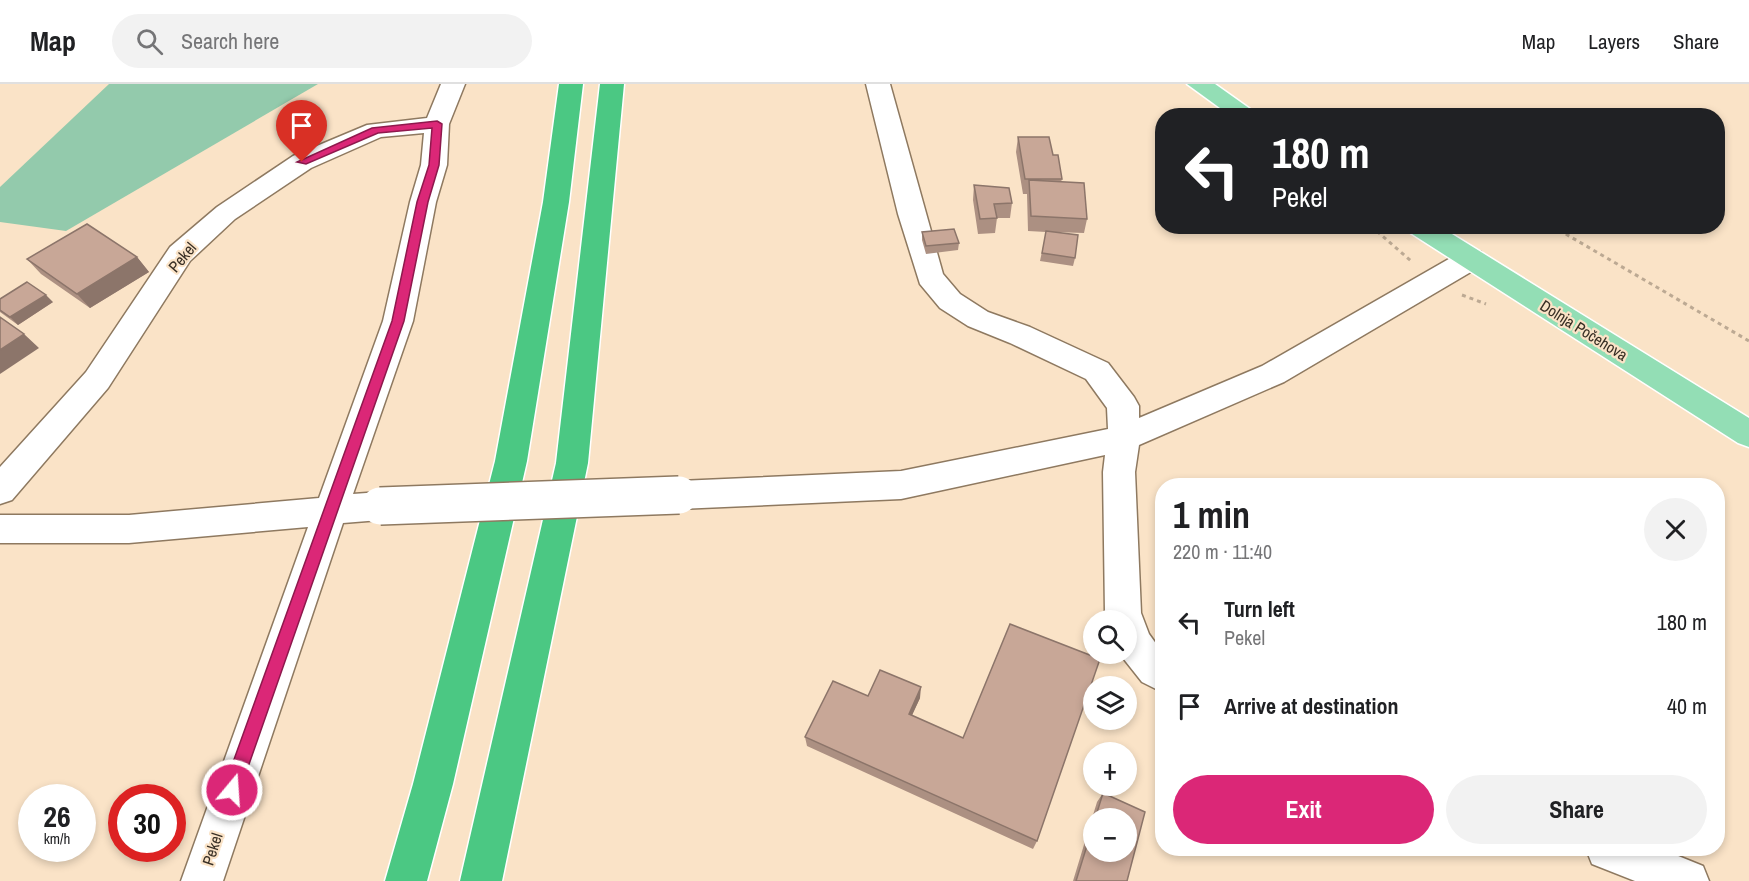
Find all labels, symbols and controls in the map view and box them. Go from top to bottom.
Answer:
search box [112,14,532,68]
text: Map [30,22,76,60]
icon: search [133,25,166,58]
text: Search here [181,26,279,56]
text: Map [1522,27,1555,56]
text: Layers [1588,27,1640,56]
text: Share [1673,27,1719,56]
pin [276,100,327,162]
icon: arrive [285,109,318,142]
text: 180 m [1272,125,1370,181]
icon: left [1173,132,1251,210]
text: Pekel [1272,179,1327,215]
street label: Pekel [163,237,201,277]
street label: Dolnja Počehova [1536,294,1632,366]
text: 1 min [1173,491,1250,539]
button: close [1644,498,1707,561]
text: 220 m · 11:40 [1173,538,1272,565]
text: Turn left [1224,594,1295,624]
icon: left [1173,606,1206,639]
text: 180 m [1657,607,1707,637]
map controls [1083,610,1137,862]
button: search [1083,610,1137,664]
text: Pekel [1224,624,1265,651]
button: layers [1083,676,1137,730]
icon: arrive [1173,690,1206,723]
text: Arrive at destination [1224,691,1398,721]
text: 40 m [1667,691,1707,721]
button: + [1083,742,1137,796]
position arrow [200,758,264,822]
button: Exit [1173,775,1434,844]
button: Share [1446,775,1707,844]
speed limit sign: 30 [108,784,186,862]
text: 26 [43,796,71,836]
button: − [1083,808,1137,862]
text: km/h [44,828,70,849]
street label: Pekel [196,830,228,868]

